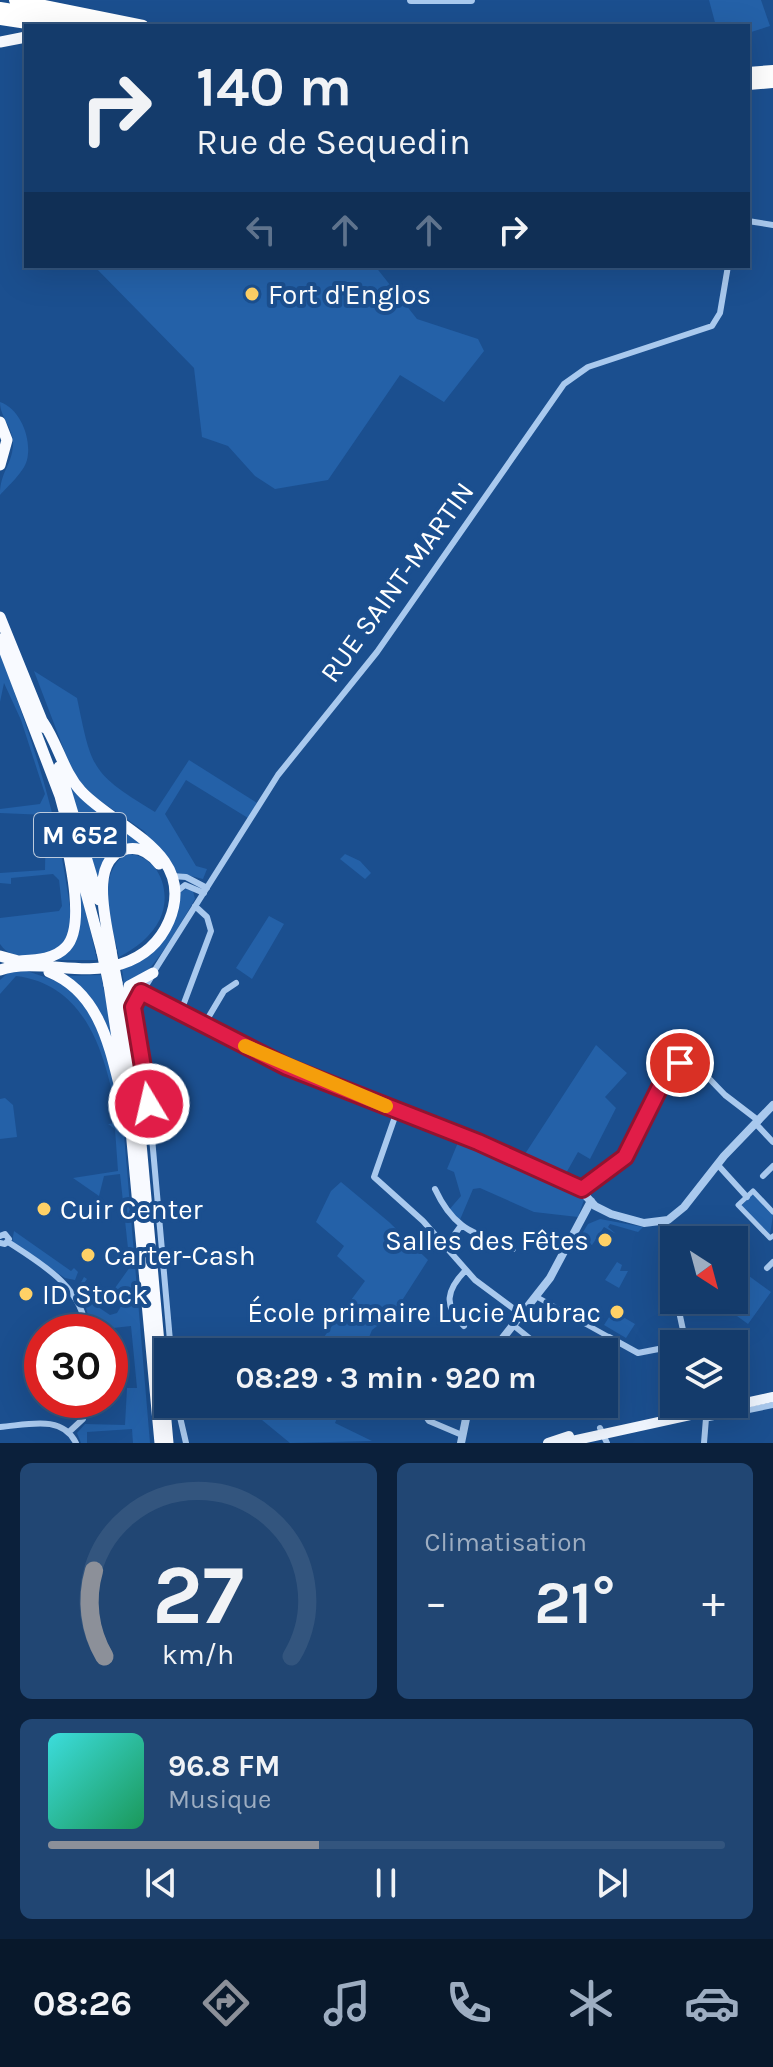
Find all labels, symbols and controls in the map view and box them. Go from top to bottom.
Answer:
text: 140 m [196,54,352,119]
icon: right [64,56,168,160]
text: Rue de Sequedin [196,121,471,163]
icon: left [239,208,283,252]
icon: ahead [323,208,367,252]
icon: ahead [407,208,451,252]
icon: right [491,208,535,252]
place label: Fort d'Englos [268,278,431,311]
marker: Fort d'Englos [243,285,261,303]
street label: RUE SAINT-MARTIN [313,475,481,689]
road number: M 652 [34,813,126,857]
pin [646,1029,714,1097]
icon: arrive [658,1041,702,1085]
position arrow [107,1062,191,1146]
place label: Cuir Center [60,1193,204,1226]
marker: Cuir Center [35,1200,53,1218]
place label: Salles des Fêtes [385,1224,589,1257]
north arrow [660,1226,748,1314]
map controls [660,1226,748,1418]
marker: Salles des Fêtes [596,1231,614,1249]
place label: Carter-Cash [104,1239,256,1272]
marker: Carter-Cash [79,1246,97,1264]
place label: ID Stock [42,1278,148,1311]
marker: ID Stock [17,1285,35,1303]
place label: École primaire Lucie Aubrac [247,1295,601,1329]
marker: École primaire Lucie Aubrac [608,1303,626,1321]
speed limit sign: 30 [24,1314,128,1418]
button: layers [660,1330,748,1418]
text: 08:29 · 3 min · 920 m [236,1360,536,1396]
text: Climatisation [425,1527,587,1558]
text: 27 [152,1547,244,1644]
text: 21° [534,1568,615,1638]
text: − [425,1577,448,1628]
text: + [702,1577,725,1628]
text: km/h [162,1638,234,1671]
text: 96.8 FM [168,1748,281,1784]
text: Musique [168,1784,271,1815]
icon: previous [139,1861,183,1905]
icon: pause [364,1861,408,1905]
icon: next [590,1861,634,1905]
icon: directions [198,1975,254,2031]
icon: music [319,1975,375,2031]
icon: phone [441,1975,497,2031]
icon: climate [563,1975,619,2031]
icon: car [684,1975,740,2031]
text: 08:26 [33,1982,132,2024]

